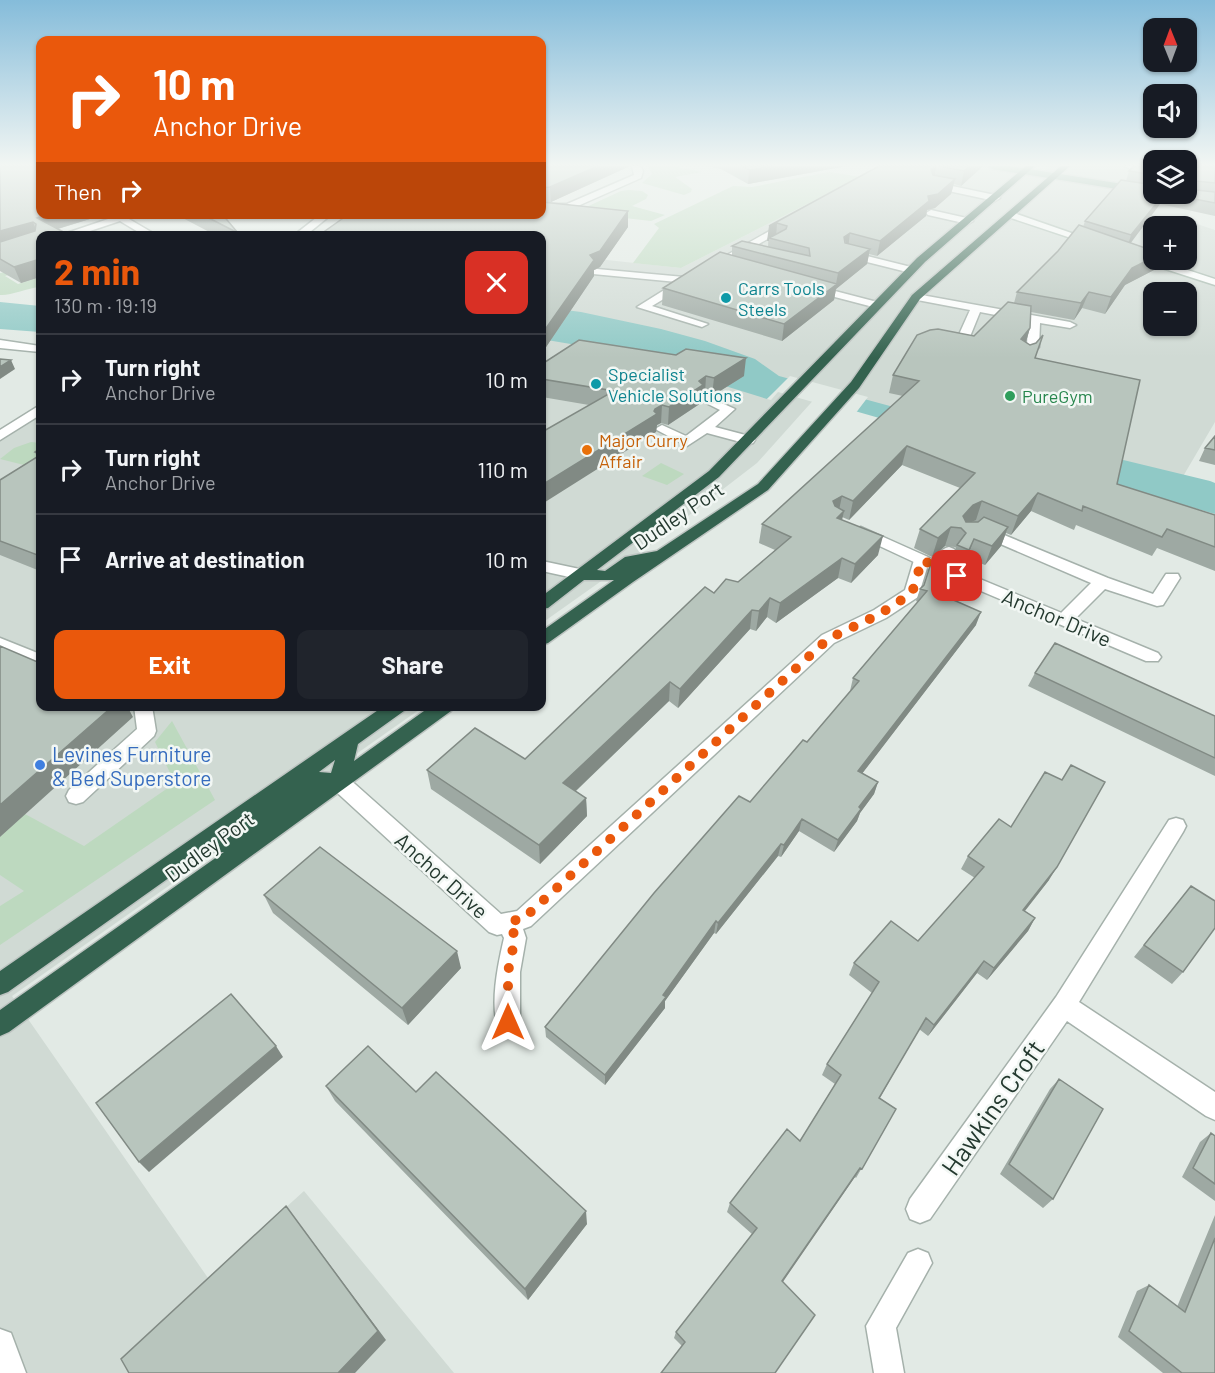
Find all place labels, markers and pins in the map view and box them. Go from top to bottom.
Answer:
place label: Carrs Tools Steels [738,277,825,320]
marker: Carrs Tools Steels [719,291,733,305]
place label: Specialist Vehicle Solutions [608,363,742,406]
marker: Specialist Vehicle Solutions [589,377,603,391]
place label: PureGym [1022,385,1093,407]
marker: PureGym [1003,389,1017,403]
place label: Major Curry Affair [599,429,688,472]
marker: Major Curry Affair [580,443,594,457]
pin [931,550,982,601]
place label: Levines Furniture & Bed Superstore [52,741,211,790]
marker: Levines Furniture & Bed Superstore [33,758,47,772]

